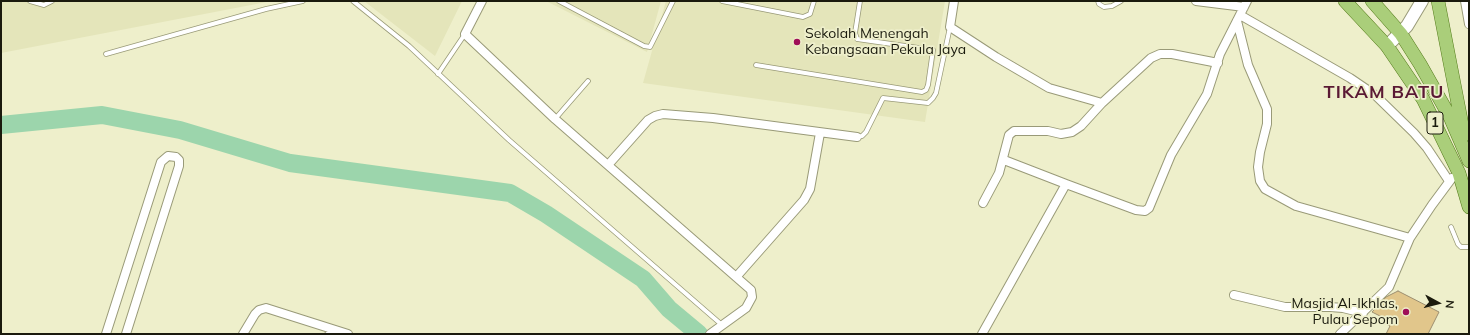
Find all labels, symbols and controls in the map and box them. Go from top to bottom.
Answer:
place label: Sekolah Menengah Kebangsaan Pekula Jaya [805,26,966,58]
marker: Sekolah Menengah Kebangsaan Pekula Jaya [792,37,802,47]
district label: TIKAM BATU [1324,82,1444,104]
road number: 1 [1427,112,1443,134]
north arrow [1418,283,1458,323]
place label: Masjid Al-Ikhlas, Pulau Sepom [1291,296,1398,328]
text: N [1442,299,1457,309]
marker: Masjid Al-Ikhlas, Pulau Sepom [1401,307,1411,317]

